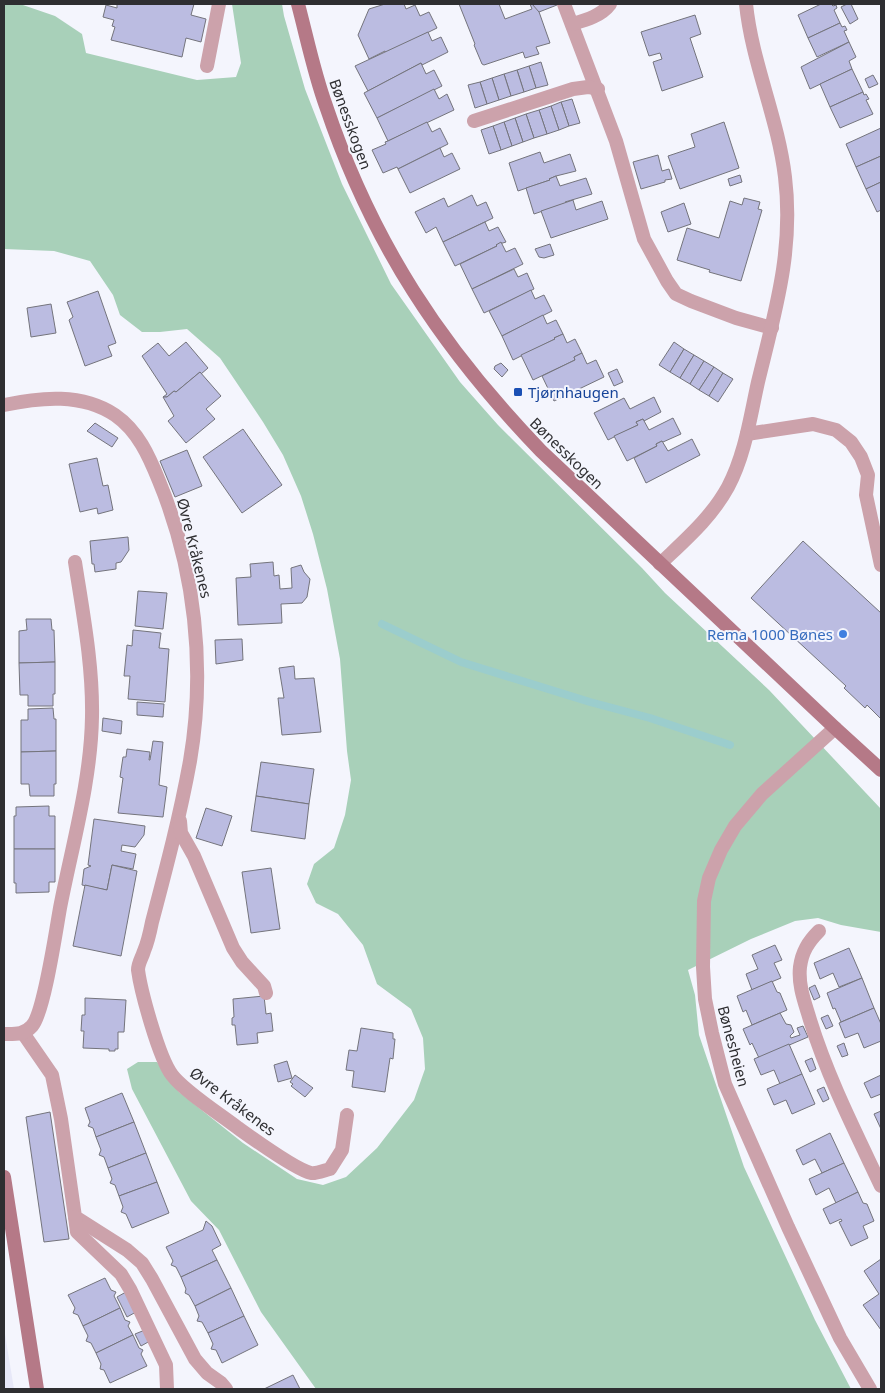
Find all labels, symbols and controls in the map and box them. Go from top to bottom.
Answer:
street label: Bønesskogen [325,76,377,172]
place label: Tjørnhaugen [528,382,619,402]
marker: Tjørnhaugen [512,386,524,398]
street label: Bønesskogen [526,413,608,493]
street label: Øvre Kråkenes [173,496,217,600]
place label: Rema 1000 Bønes [707,624,833,644]
marker: Rema 1000 Bønes [837,628,849,640]
street label: Bønesheien [714,1003,754,1089]
street label: Øvre Kråkenes [186,1062,280,1140]

